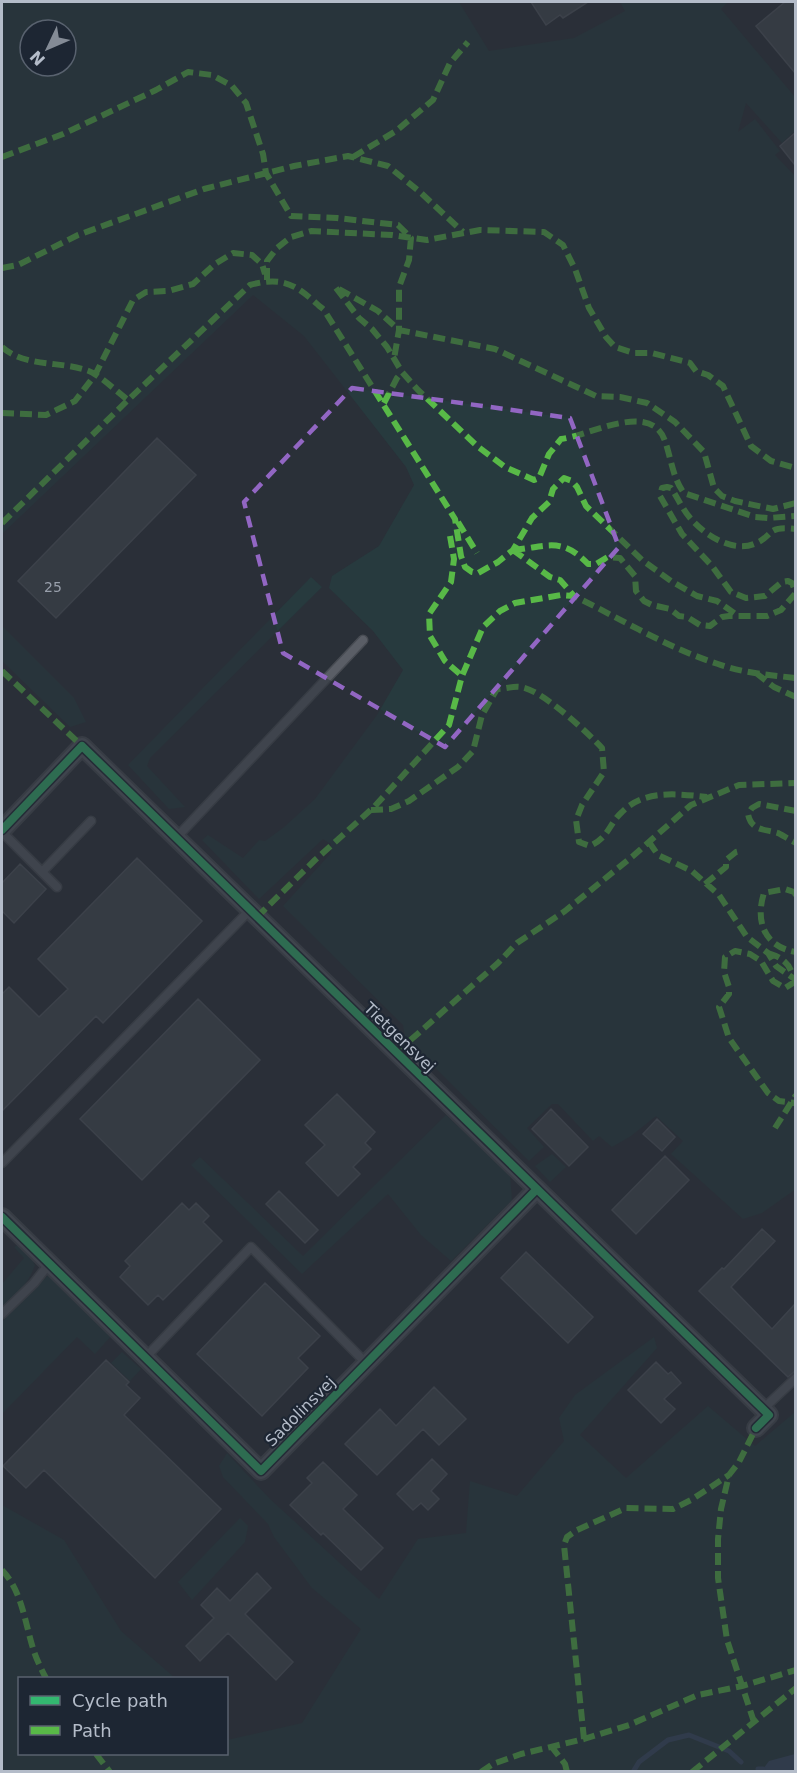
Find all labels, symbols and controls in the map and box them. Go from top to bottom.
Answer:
north arrow [18,18,78,78]
text: N [26,47,49,69]
house number: 25 [44,579,62,595]
street label: Tietgensvej [359,998,439,1076]
street label: Sadolinsvej [261,1372,339,1450]
legend [18,1677,228,1755]
text: Cycle path [72,1690,168,1711]
text: Path [72,1720,112,1741]

